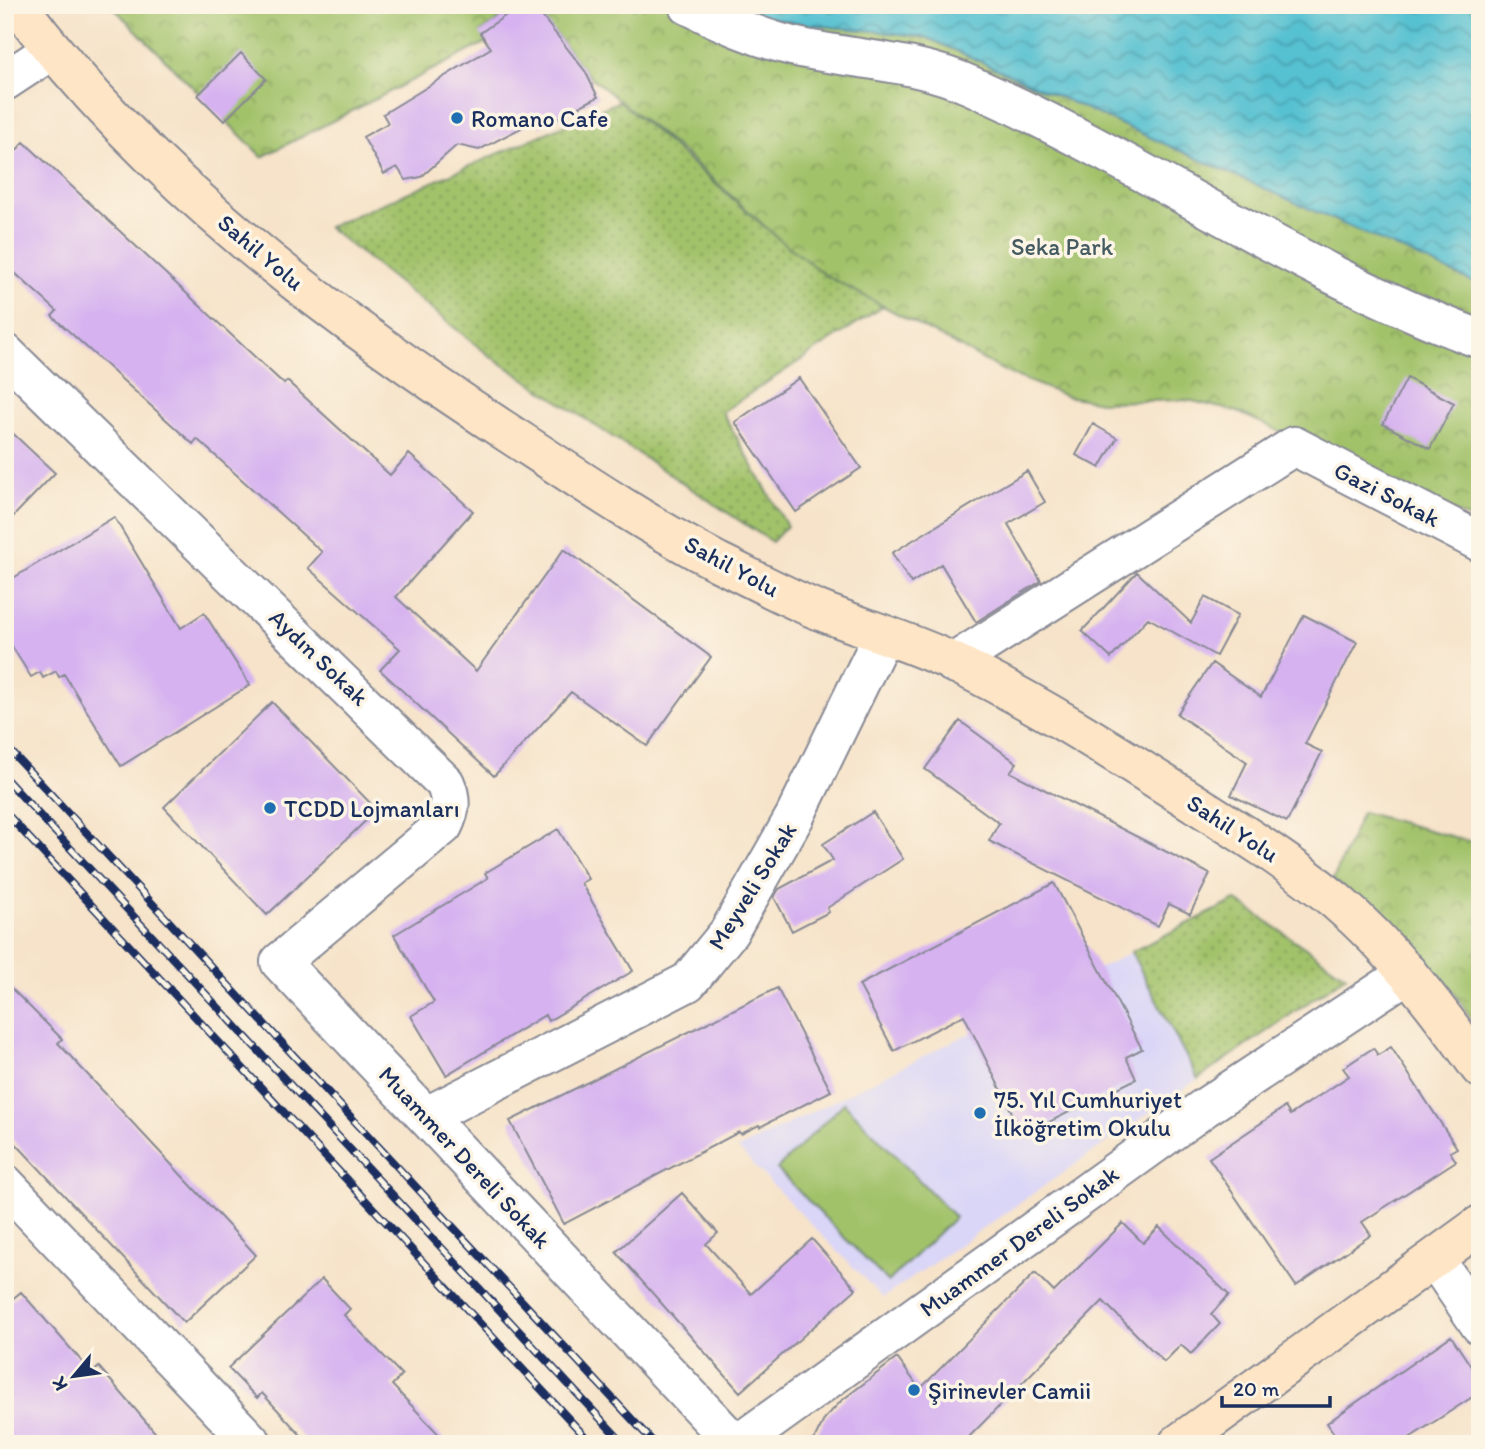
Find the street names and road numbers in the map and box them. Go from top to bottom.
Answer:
street label: Sahil Yolu [212,208,310,296]
street label: Gazi Sokak [1329,455,1445,533]
street label: Sahil Yolu [680,529,784,603]
street label: Aydın Sokak [263,603,375,712]
street label: Sahil Yolu [1182,788,1284,868]
street label: Meyveli Sokak [701,817,803,955]
street label: Muammer Dereli Sokak [373,1060,557,1255]
street label: Muammer Dereli Sokak [914,1159,1125,1323]

